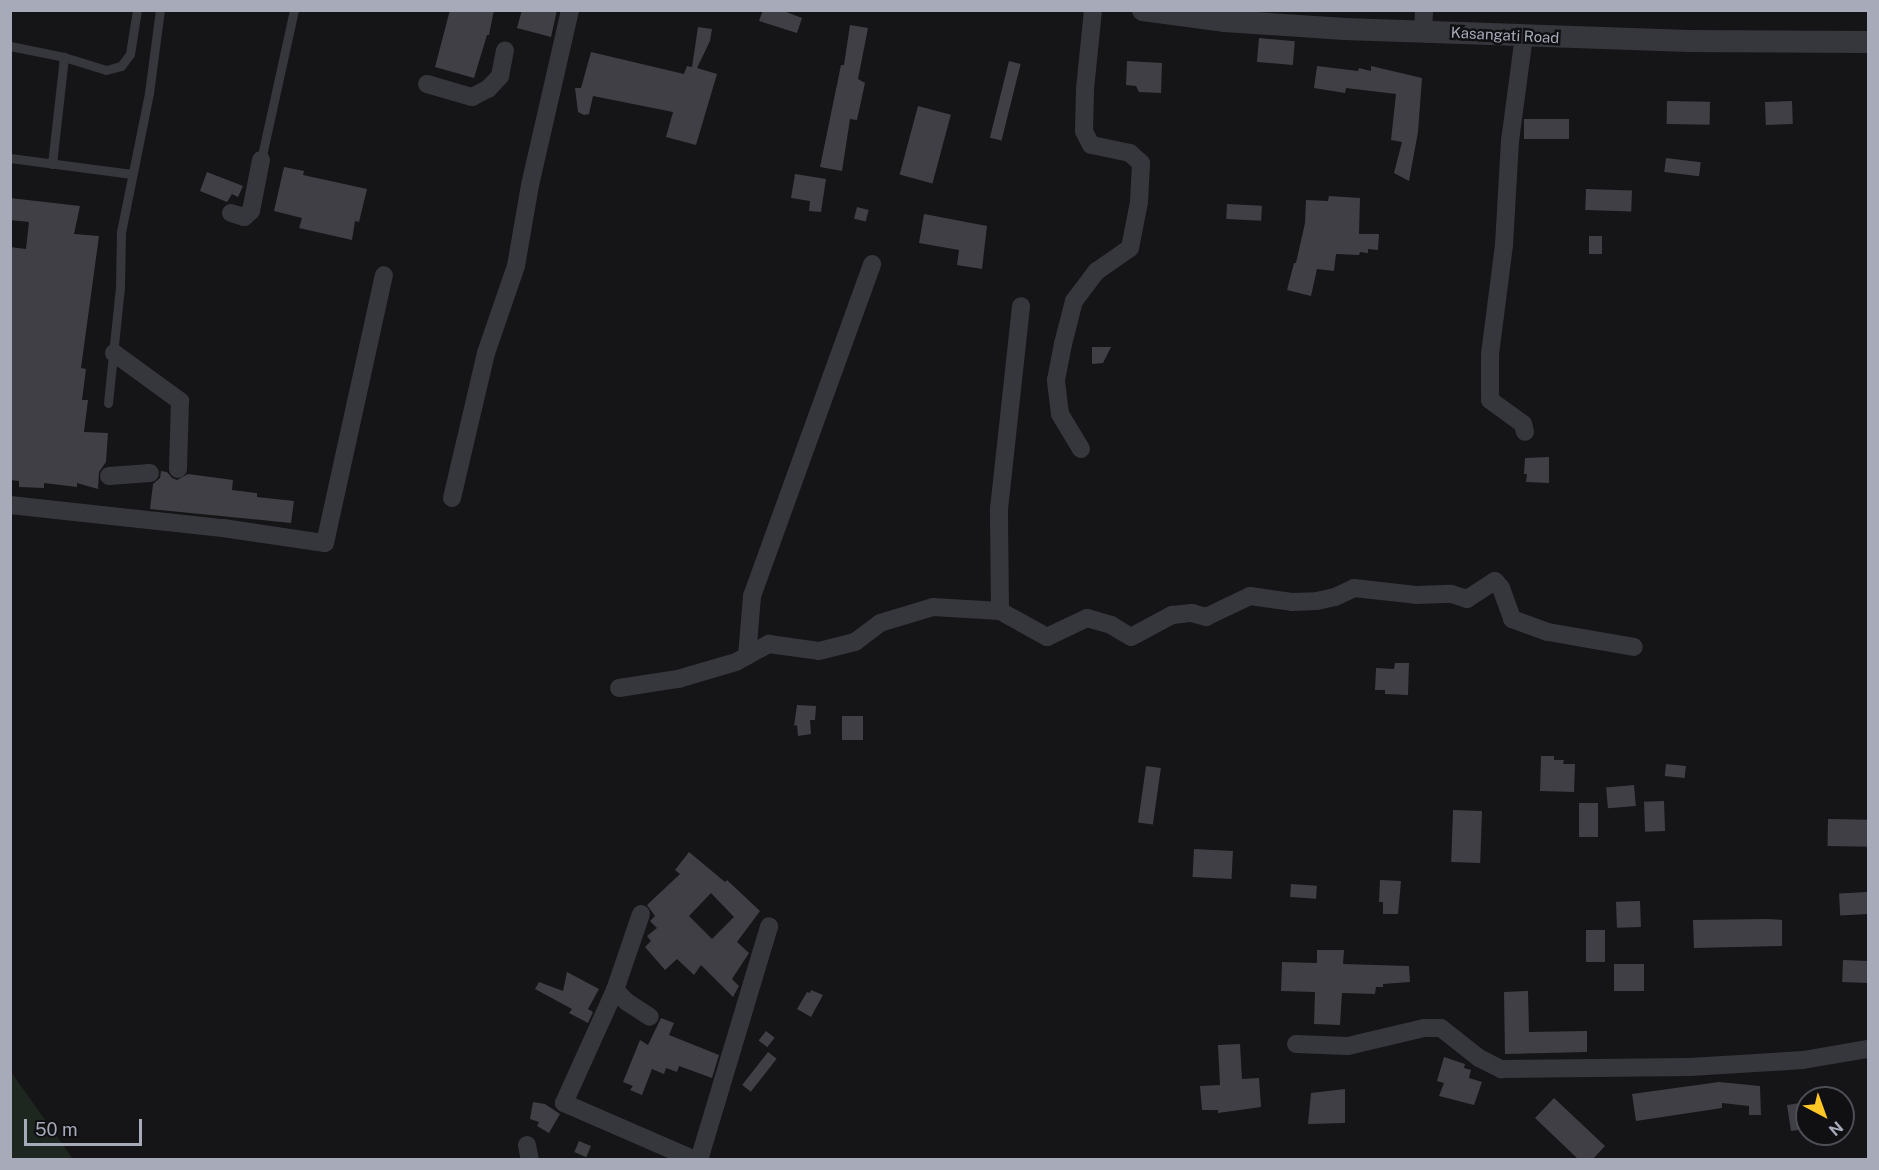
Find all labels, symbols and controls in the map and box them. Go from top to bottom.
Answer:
street label: Kasangati Road [1450,23,1560,47]
north arrow [1795,1086,1855,1146]
scale bar [27,1107,146,1145]
text: N [1825,1117,1847,1140]
text: 50 m [35,1119,78,1140]

